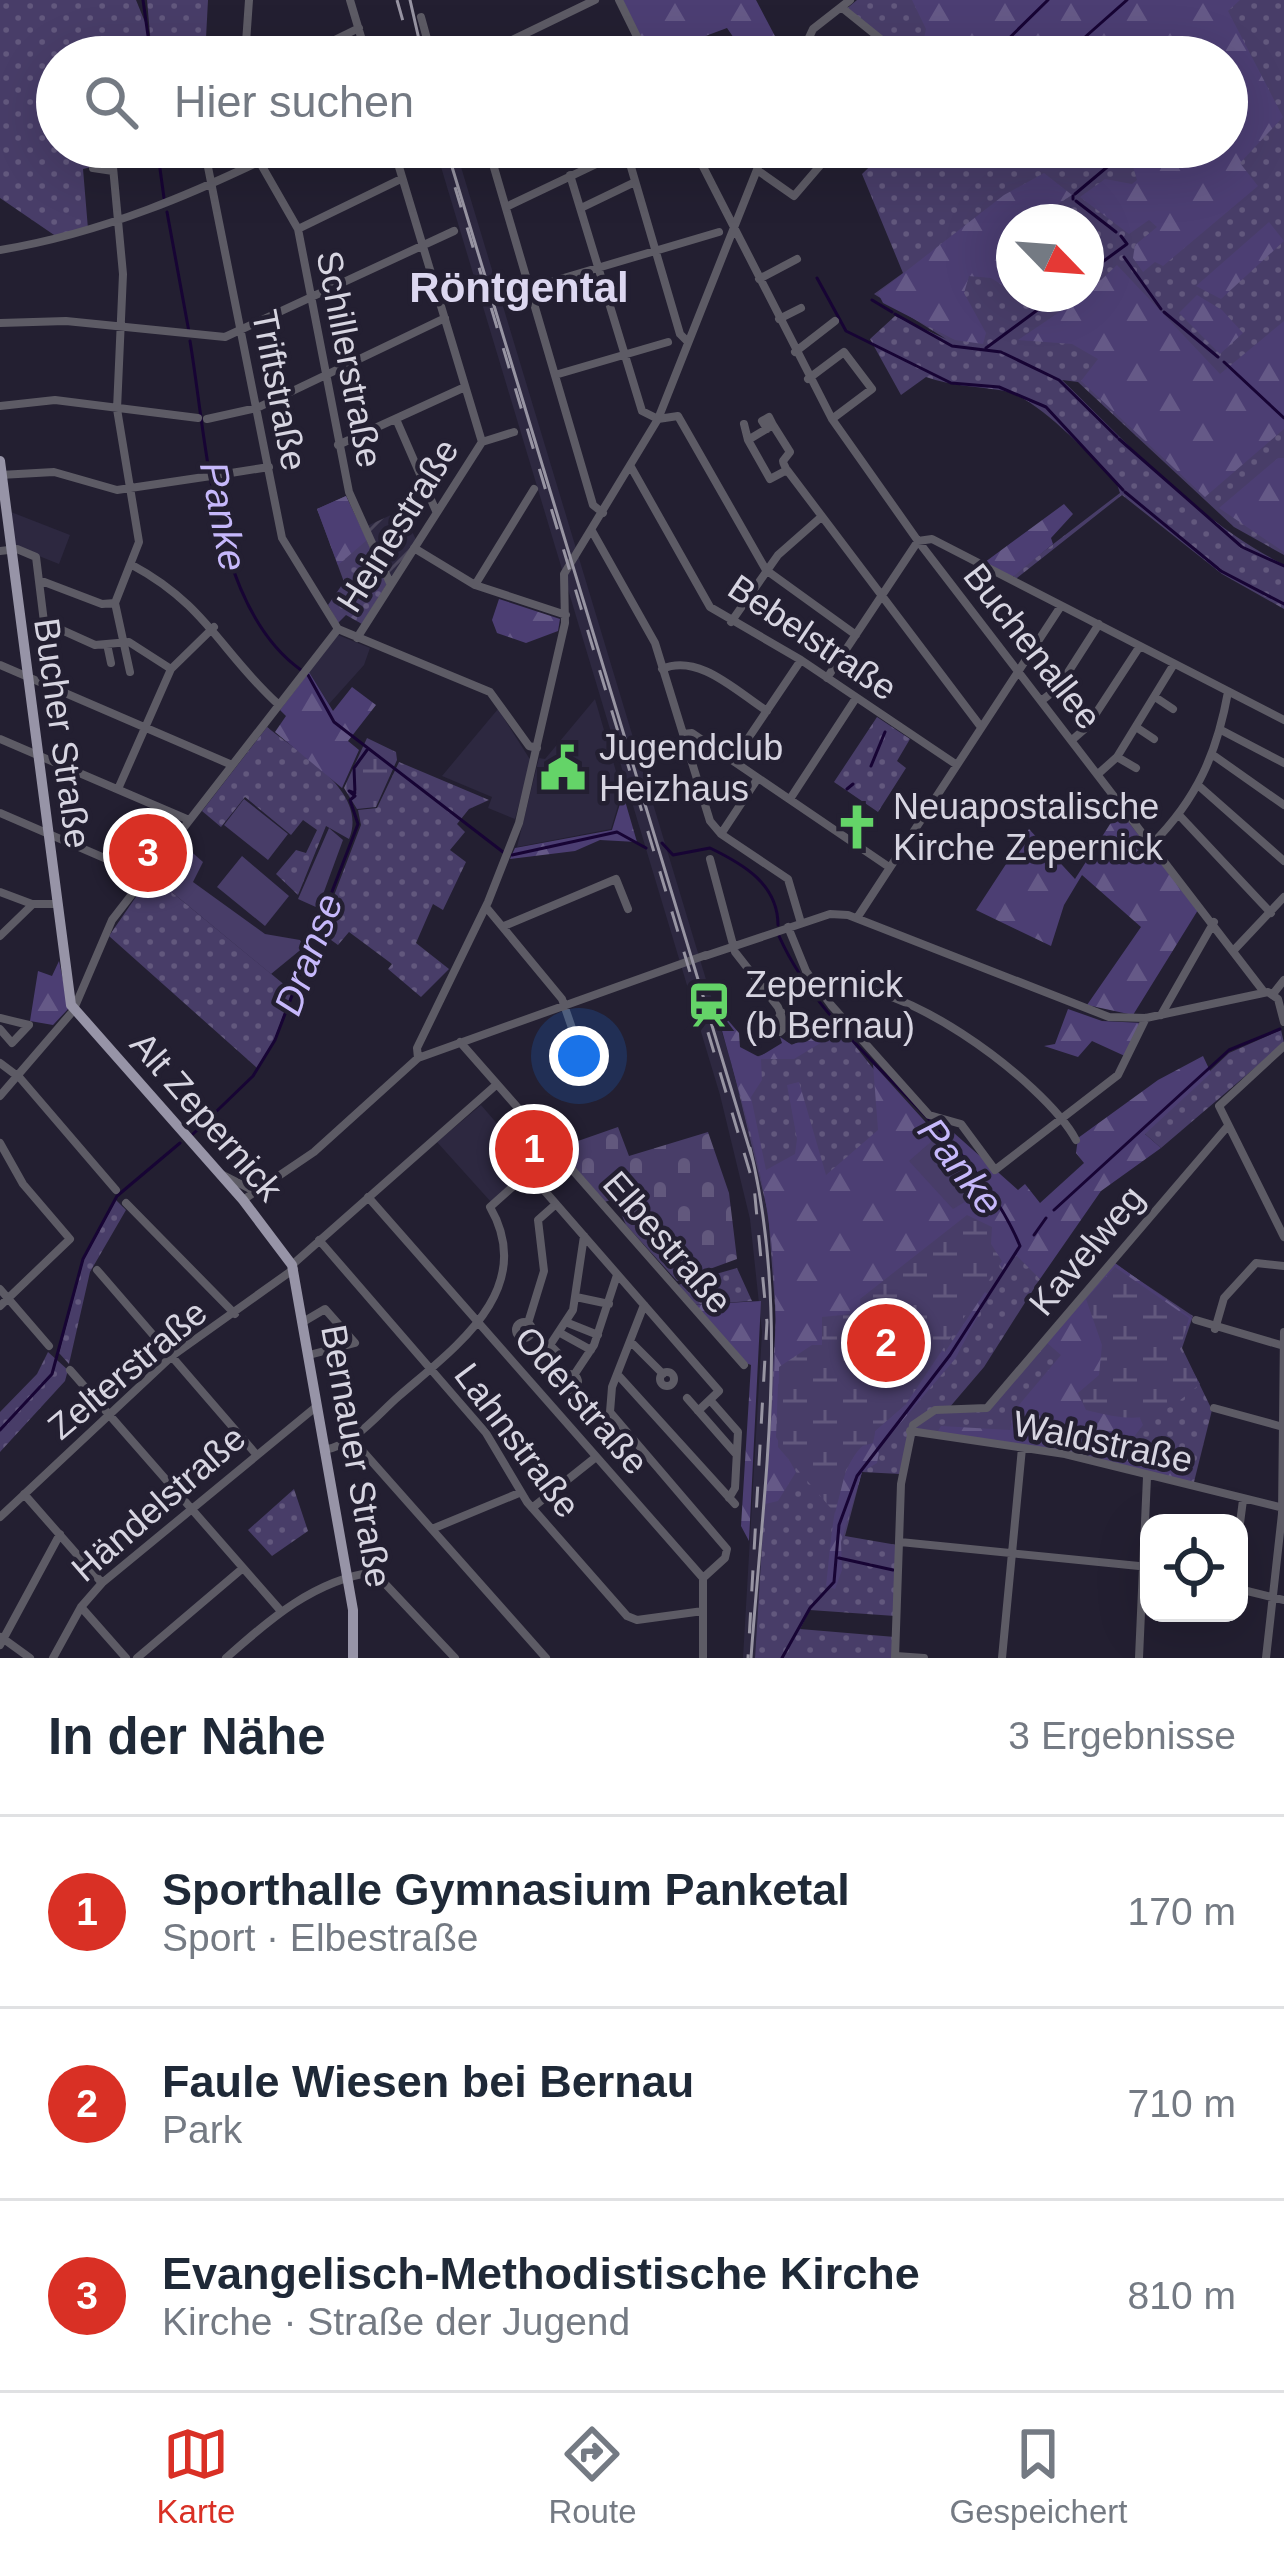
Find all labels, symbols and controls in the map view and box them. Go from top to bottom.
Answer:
search box [36,36,1248,168]
icon: search [78,69,144,135]
text: Hier suchen [174,76,414,127]
north arrow [996,204,1104,312]
street label: Schillerstraße [308,247,391,471]
district label: Röntgental [409,264,629,311]
street label: Triftstraße [244,306,315,474]
street label: Heinestraße [328,431,467,619]
water label: Panke [192,458,255,574]
street label: Buchenallee [955,556,1110,737]
street label: Bebelstraße [721,566,905,709]
street label: Bucher Straße [26,615,99,851]
place label: Jugendclub Heizhaus [599,727,783,809]
public building icon: Jugendclub Heizhaus [538,743,588,793]
place label: Neuapostalische Kirche Zepernick [893,786,1164,868]
church icon: Neuapostalische Kirche Zepernick [832,802,882,852]
pin: 3 [109,808,187,898]
water label: Dranse [266,888,351,1021]
place label: Zepernick (b Bernau) [745,964,915,1046]
station icon: Zepernick (b Bernau) [684,980,734,1030]
street label: Alt Zepernick [122,1024,292,1210]
your location [549,1026,609,1086]
pin: 1 [495,1104,573,1194]
water label: Panke [910,1109,1012,1223]
street label: Elbestraße [595,1163,740,1321]
street label: Kavelweg [1021,1177,1152,1323]
street label: Zelterstraße [40,1291,215,1447]
pin: 2 [847,1298,925,1388]
street label: Oderstraße [506,1318,657,1482]
street label: Bernauer Straße [313,1321,400,1591]
street label: Lahnstraße [446,1355,589,1525]
street label: Waldstraße [1009,1402,1197,1481]
street label: Händelstraße [63,1417,253,1590]
map controls [1140,1514,1248,1622]
button: locate [1140,1514,1248,1622]
text: In der Nähe [48,1708,326,1765]
text: 3 Ergebnisse [1008,1714,1236,1757]
text: Sporthalle Gymnasium Panketal [162,1864,850,1915]
text: 1 [76,1890,98,1933]
text: 170 m [1128,1890,1236,1933]
text: Sport · Elbestraße [162,1916,478,1959]
text: Faule Wiesen bei Bernau [162,2056,694,2107]
text: 2 [76,2082,98,2125]
text: 710 m [1128,2082,1236,2125]
text: Park [162,2108,242,2151]
text: Evangelisch-Methodistische Kirche [162,2248,920,2299]
text: 3 [76,2274,98,2317]
text: 810 m [1128,2274,1236,2317]
text: Kirche · Straße der Jugend [162,2300,630,2343]
tab: Karte [157,2421,235,2531]
tab: Route [548,2421,636,2531]
tab: Gespeichert [950,2421,1127,2531]

